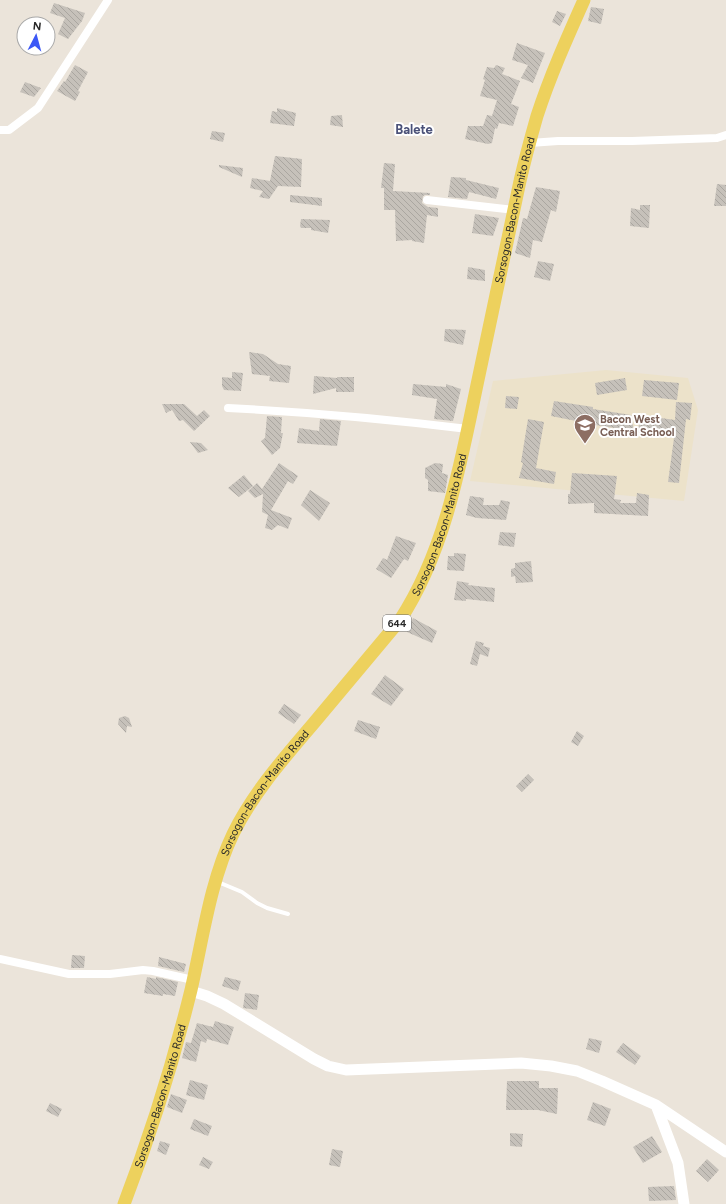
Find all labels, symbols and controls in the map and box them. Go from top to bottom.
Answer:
north arrow [16,16,56,56]
text: N [32,20,42,33]
district label: Balete [395,122,433,137]
street label: Sorsogon-Bacon-Manito Road [492,135,537,285]
school or university icon: Bacon West Central School [572,412,598,445]
place label: Bacon West Central School [600,413,675,439]
street label: Sorsogon-Bacon-Manito Road [409,452,469,598]
road number: 644 [383,615,411,631]
street label: Sorsogon-Bacon-Manito Road [218,727,312,858]
street label: Sorsogon-Bacon-Manito Road [132,1023,188,1169]

